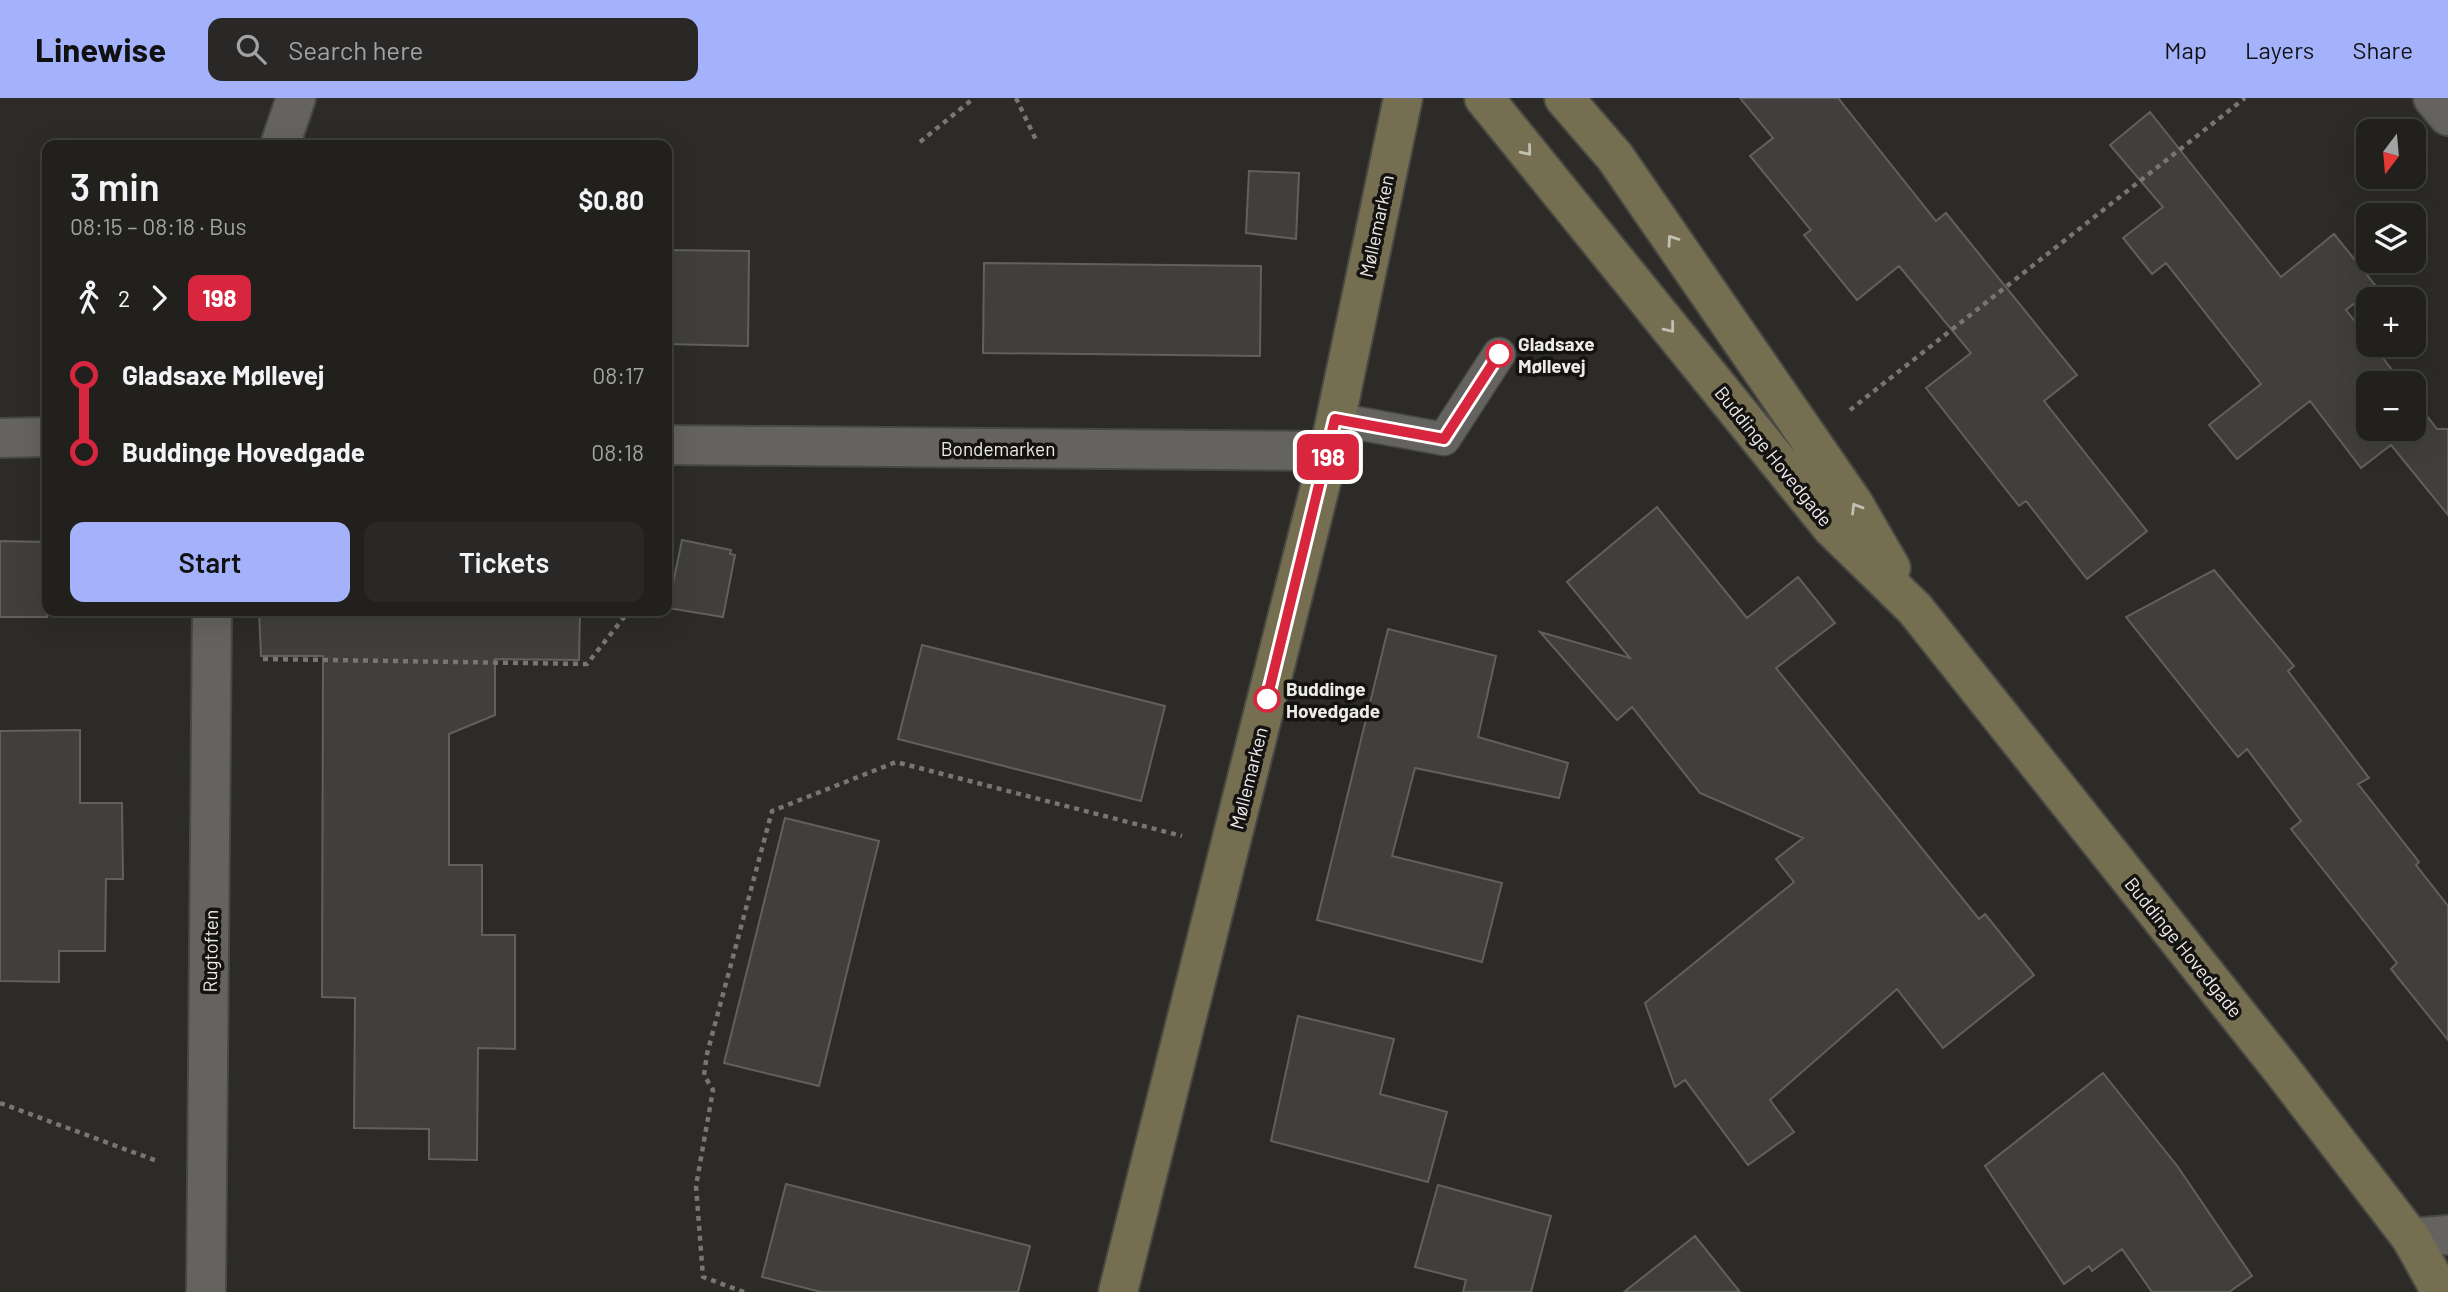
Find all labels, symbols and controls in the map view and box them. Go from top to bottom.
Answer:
search box [208,18,698,81]
text: Linewise [35,29,166,69]
icon: search [232,30,270,68]
text: Search here [288,34,423,65]
text: Map [2164,35,2207,64]
text: Layers [2245,35,2314,64]
text: Share [2352,35,2413,64]
north arrow [2356,119,2426,189]
map controls [2356,119,2426,441]
one-way arrow [1519,144,1532,156]
text: 3 min [70,163,160,209]
street label: Møllemarken [1354,173,1398,279]
text: $0.80 [578,184,644,215]
button: layers [2356,203,2426,273]
text: 08:15 – 08:18 · Bus [70,212,247,240]
one-way arrow [1668,235,1680,248]
icon: walk [70,279,108,317]
icon: forward [140,279,178,317]
text: 198 [202,283,237,312]
text: 2 [118,284,130,312]
button: + [2356,287,2426,357]
one-way arrow [1662,320,1675,332]
place label: Gladsaxe Møllevej [1518,332,1595,377]
marker: Gladsaxe Møllevej [1486,341,1512,367]
text: Gladsaxe Møllevej [122,359,324,390]
text: 08:17 [592,361,644,389]
button: − [2356,371,2426,441]
street label: Buddinge Hovedgade [1710,381,1838,531]
line badge: 198 [1288,434,1368,480]
text: Buddinge Hovedgade [122,436,365,467]
street label: Bondemarken [941,437,1055,460]
text: 08:18 [591,438,644,466]
text: 198 [1311,442,1345,471]
one-way arrow [1852,503,1865,516]
button: Start [70,522,350,602]
button: Tickets [364,522,644,602]
place label: Buddinge Hovedgade [1286,677,1380,722]
marker: Buddinge Hovedgade [1254,686,1280,712]
street label: Møllemarken [1224,725,1272,831]
street label: Buddinge Hovedgade [2120,872,2248,1022]
street label: Rugtoften [198,909,222,993]

